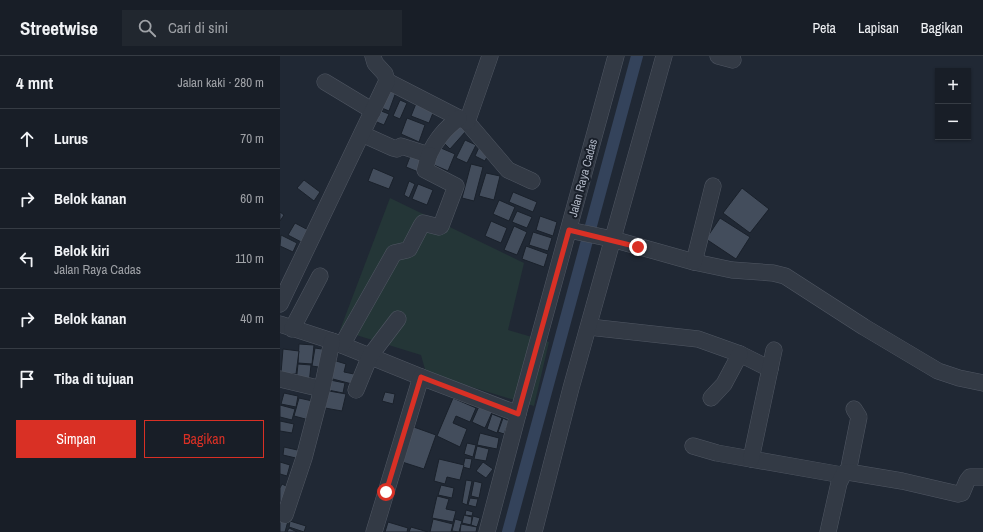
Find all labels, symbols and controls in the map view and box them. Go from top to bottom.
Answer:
search box [122,10,402,46]
text: Streetwise [20,15,98,41]
icon: search [136,17,158,39]
text: Cari di sini [168,17,228,38]
text: Peta [812,19,836,37]
text: Lapisan [858,19,899,37]
text: Bagikan [921,19,963,37]
map controls [935,68,971,140]
button: + [935,68,971,104]
text: 4 mnt [16,71,53,94]
text: Jalan kaki · 280 m [177,74,264,91]
button: − [935,104,971,140]
icon: ahead [16,128,38,150]
text: Lurus [54,128,88,149]
text: 70 m [240,130,264,147]
street label: Jalan Raya Cadas [565,137,601,219]
icon: right [16,188,38,210]
text: Belok kanan [54,188,126,209]
text: 60 m [240,190,264,207]
route end [629,238,647,256]
text: Belok kiri [54,240,109,261]
icon: left [16,248,38,270]
text: 110 m [235,250,264,267]
text: Jalan Raya Cadas [54,261,141,278]
icon: right [16,308,38,330]
text: Belok kanan [54,308,126,329]
text: 40 m [240,310,264,327]
icon: arrive [16,368,38,390]
text: Tiba di tujuan [54,368,134,389]
button: Simpan [16,420,136,458]
button: Bagikan [144,420,264,458]
route start [377,483,395,501]

